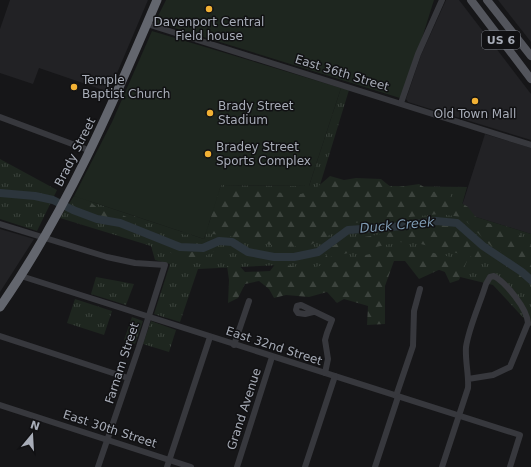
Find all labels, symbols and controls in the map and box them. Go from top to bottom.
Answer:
marker: Davenport Central Field house [204,4,214,14]
place label: Davenport Central Field house [154,15,264,43]
road number: US 6 [482,31,520,49]
street label: East 36th Street [293,52,391,94]
place label: Temple Baptist Church [81,73,170,101]
marker: Temple Baptist Church [69,82,79,92]
marker: Old Town Mall [470,96,480,106]
place label: Brady Street Stadium [218,99,294,127]
place label: Old Town Mall [434,107,516,121]
marker: Brady Street Stadium [205,108,215,118]
street label: Brady Street [52,115,99,189]
place label: Bradey Street Sports Complex [216,140,311,168]
marker: Bradey Street Sports Complex [203,149,213,159]
water label: Duck Creek [359,214,435,236]
street label: Farnam Street [102,320,142,405]
street label: East 32nd Street [224,324,324,368]
street label: Grand Avenue [224,366,264,452]
street label: East 30th Street [61,407,159,451]
north arrow [12,415,52,455]
text: N [29,418,41,434]

